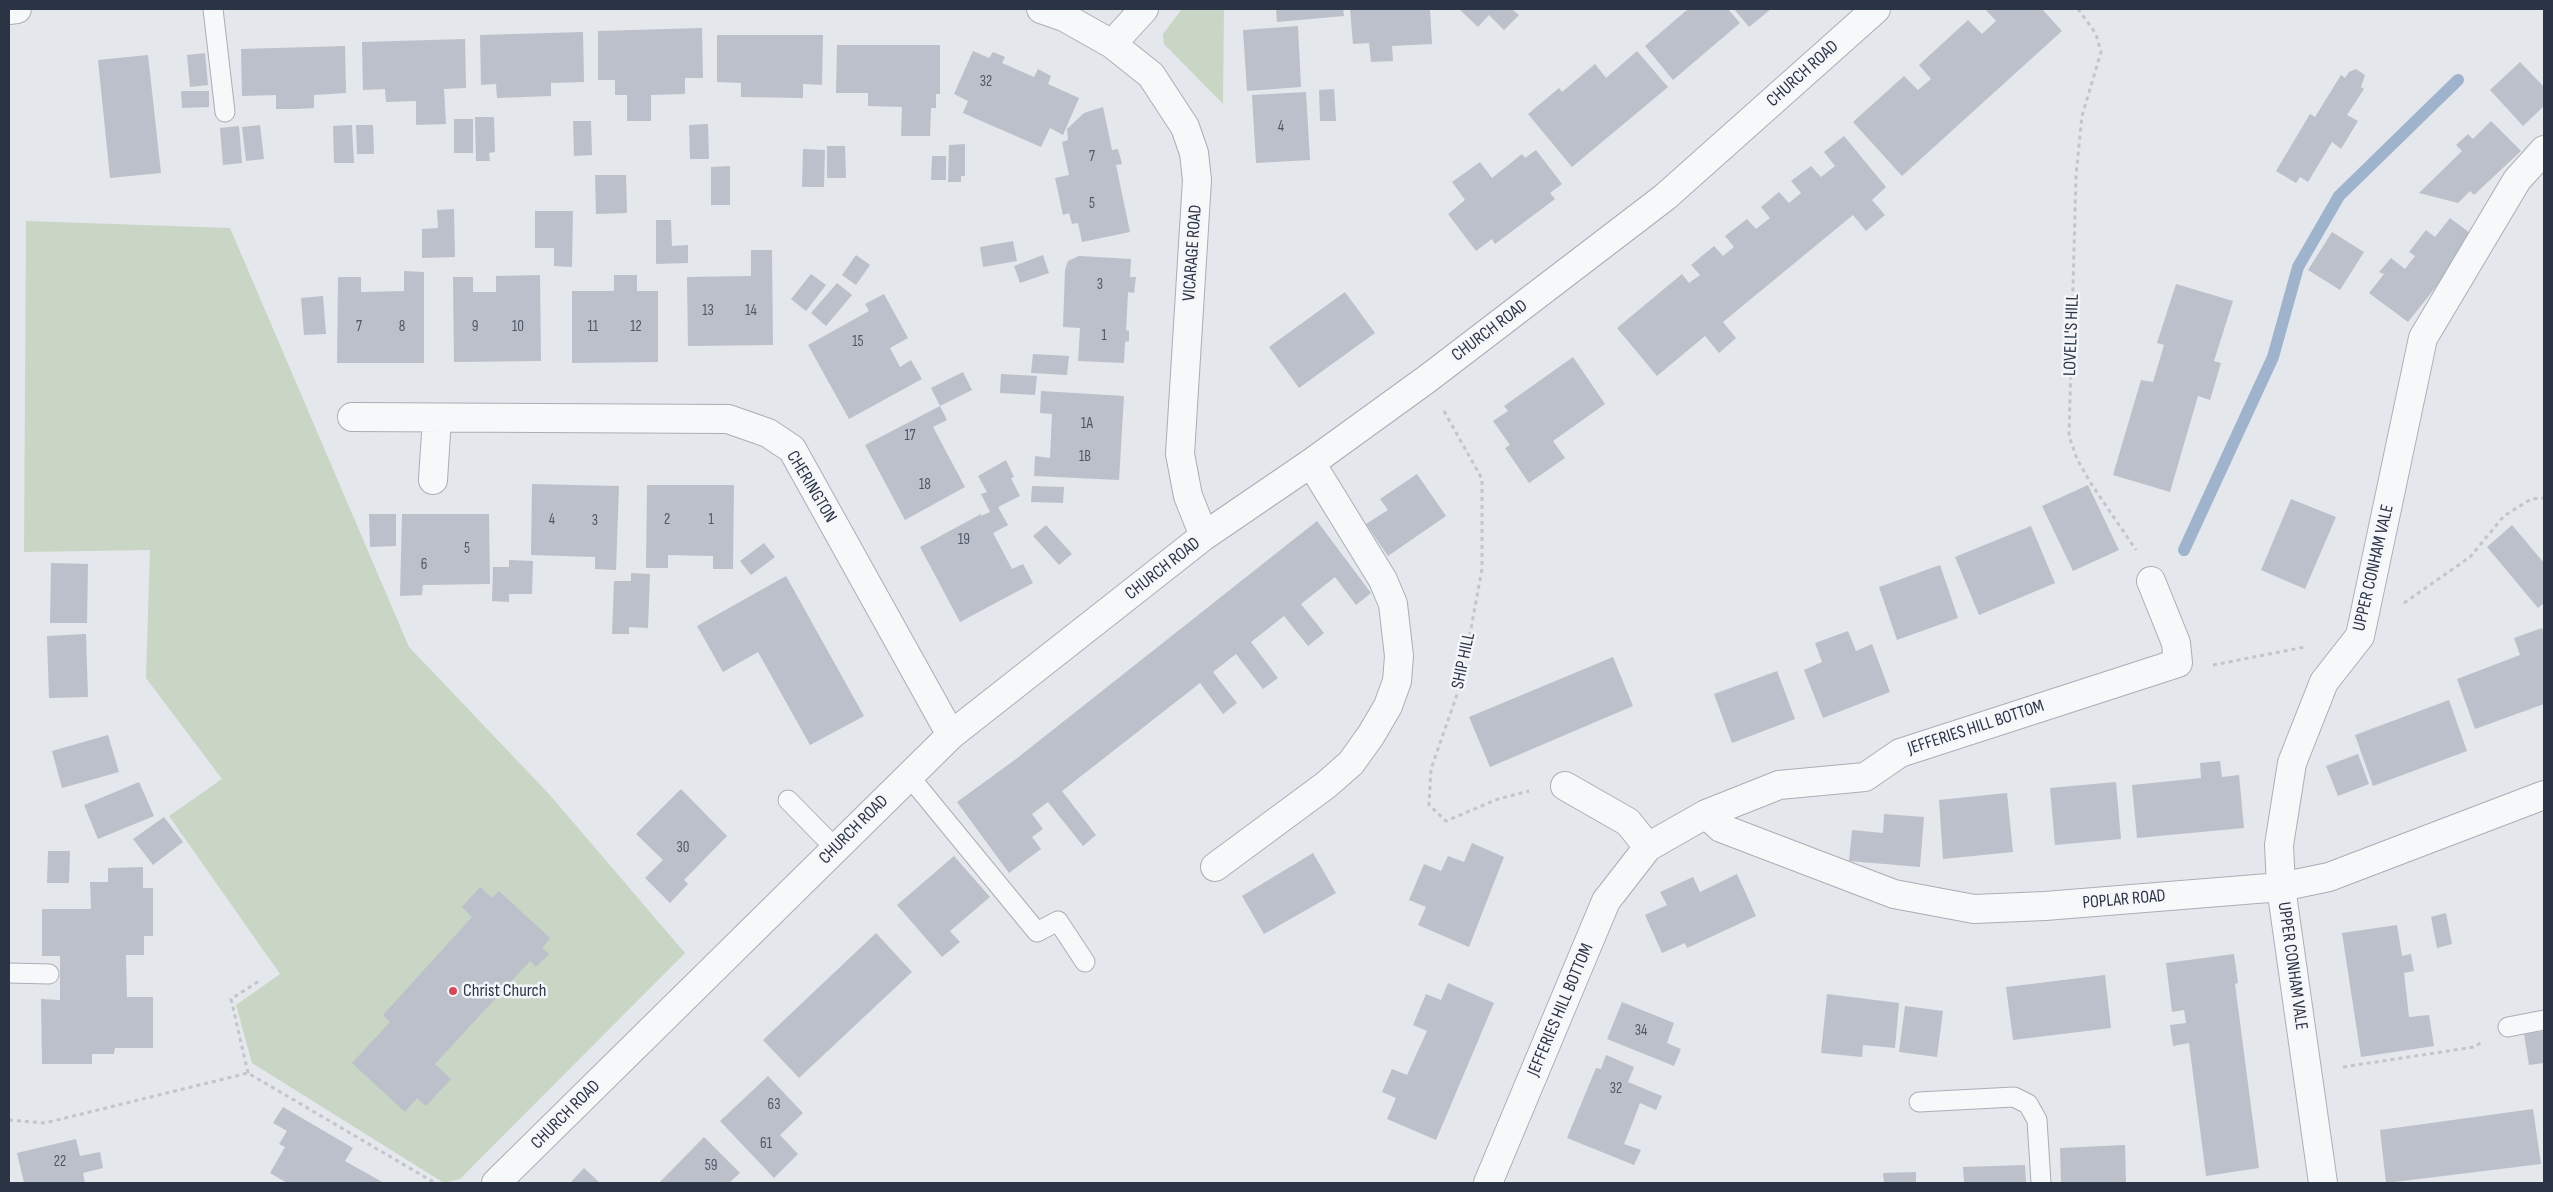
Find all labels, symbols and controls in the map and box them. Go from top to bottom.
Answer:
street label: CHURCH ROAD [1763,36,1843,112]
house number: 32 [980,73,992,91]
house number: 4 [1278,118,1284,136]
house number: 7 [1089,148,1095,166]
house number: 5 [1089,195,1095,213]
street label: VICARAGE ROAD [1179,204,1207,302]
house number: 3 [1097,276,1103,294]
street label: LOVELL'S HILL [2060,293,2084,377]
street label: CHURCH ROAD [1448,296,1532,366]
house number: 13 [702,302,714,320]
house number: 14 [745,302,757,320]
house number: 7 [356,318,362,336]
house number: 8 [399,318,405,336]
house number: 9 [472,318,478,336]
house number: 10 [512,318,524,336]
house number: 11 [588,318,598,336]
house number: 12 [630,318,642,336]
house number: 1 [1101,327,1107,345]
house number: 15 [852,333,864,351]
house number: 1A [1081,415,1093,433]
house number: 17 [904,427,916,445]
street label: CHERINGTON [781,447,841,527]
house number: 1B [1079,448,1091,466]
house number: 18 [919,476,931,494]
street label: UPPER CONHAM VALE [2349,503,2399,633]
house number: 4 [549,511,555,529]
house number: 2 [664,511,670,529]
house number: 1 [708,511,714,529]
house number: 3 [592,512,598,530]
house number: 19 [958,531,970,549]
street label: CHURCH ROAD [1121,533,1205,605]
house number: 5 [464,540,470,558]
house number: 6 [421,556,427,574]
street label: SHIP HILL [1448,631,1480,691]
street label: JEFFERIES HILL BOTTOM [1905,696,2047,760]
street label: CHURCH ROAD [815,791,893,869]
house number: 30 [677,839,689,857]
street label: POPLAR ROAD [2082,886,2166,914]
street label: UPPER CONHAM VALE [2272,901,2312,1031]
street label: JEFFERIES HILL BOTTOM [1523,940,1599,1080]
place label: Christ Church [463,980,547,1002]
marker: Christ Church [447,985,459,997]
house number: 34 [1635,1022,1647,1040]
street label: CHURCH ROAD [527,1076,605,1154]
house number: 32 [1610,1080,1622,1098]
house number: 63 [768,1096,780,1114]
house number: 61 [760,1135,772,1153]
house number: 22 [54,1153,66,1171]
house number: 59 [705,1157,717,1175]

